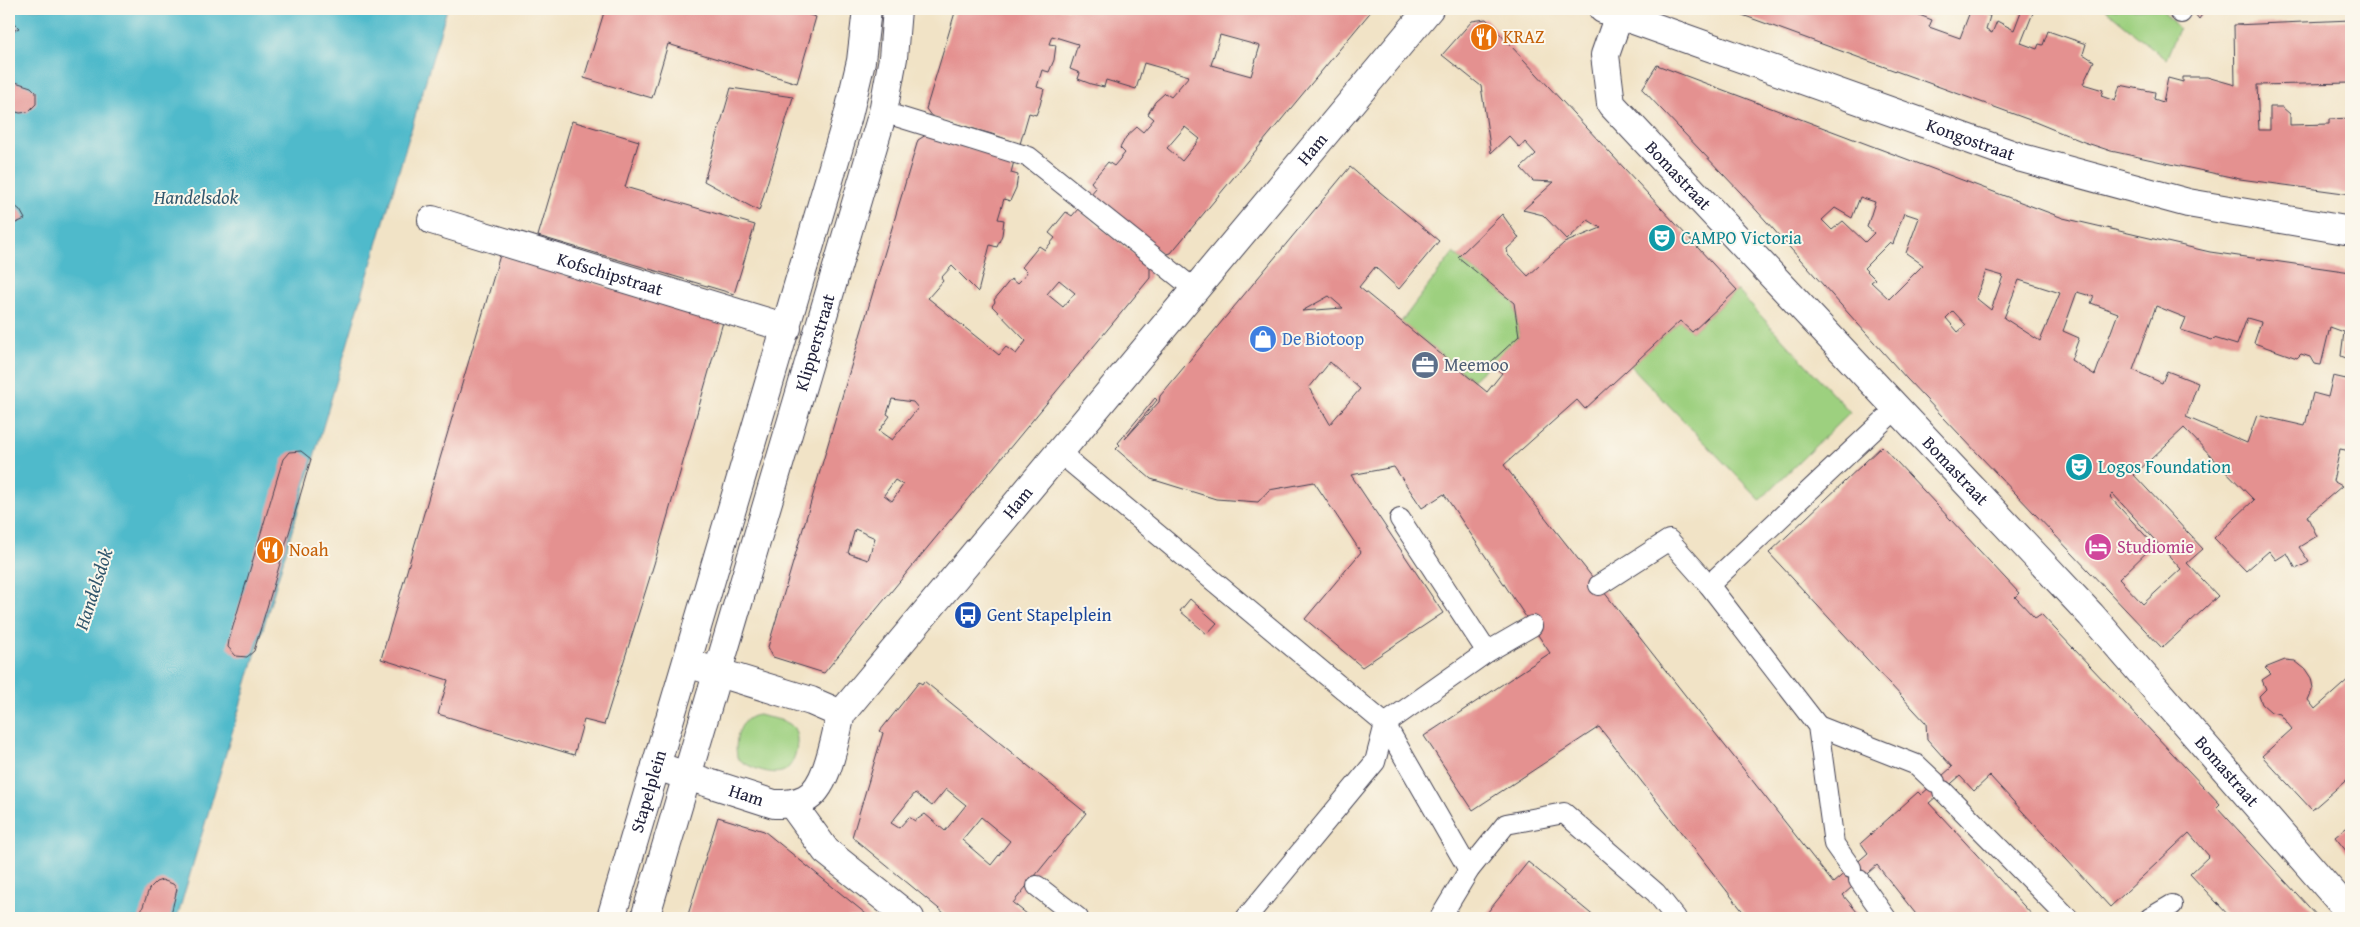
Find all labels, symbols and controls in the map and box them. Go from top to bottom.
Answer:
restaurant icon: KRAZ [1469,22,1499,52]
place label: KRAZ [1503,23,1544,50]
street label: Kongostraat [1923,111,2019,168]
street label: Ham [1290,126,1334,171]
street label: Bomastraat [1639,134,1719,217]
water label: Handelsdok [153,183,238,211]
theatre icon: CAMPO Victoria [1647,223,1677,253]
place label: CAMPO Victoria [1681,224,1802,251]
street label: Kofschipstraat [554,245,667,303]
street label: Klipperstraat [787,290,842,394]
shop icon: De Biotoop [1248,324,1278,354]
place label: De Biotoop [1282,325,1365,352]
office icon: Meemoo [1410,350,1440,380]
place label: Meemoo [1444,351,1509,378]
street label: Bomastraat [1916,430,1996,512]
theatre icon: Logos Foundation [2064,452,2094,482]
place label: Logos Foundation [2098,453,2231,480]
street label: Ham [996,480,1039,524]
hotel icon: Studiomie [2083,532,2113,562]
place label: Studiomie [2117,533,2194,560]
restaurant icon: Noah [255,535,285,565]
place label: Noah [289,536,329,563]
water label: Handelsdok [66,544,119,634]
bus stop icon: Gent Stapelplein [953,600,983,630]
place label: Gent Stapelplein [987,601,1112,628]
street label: Bomastraat [2189,729,2266,813]
street label: Stapelplein [623,747,673,836]
street label: Ham [726,776,768,813]

